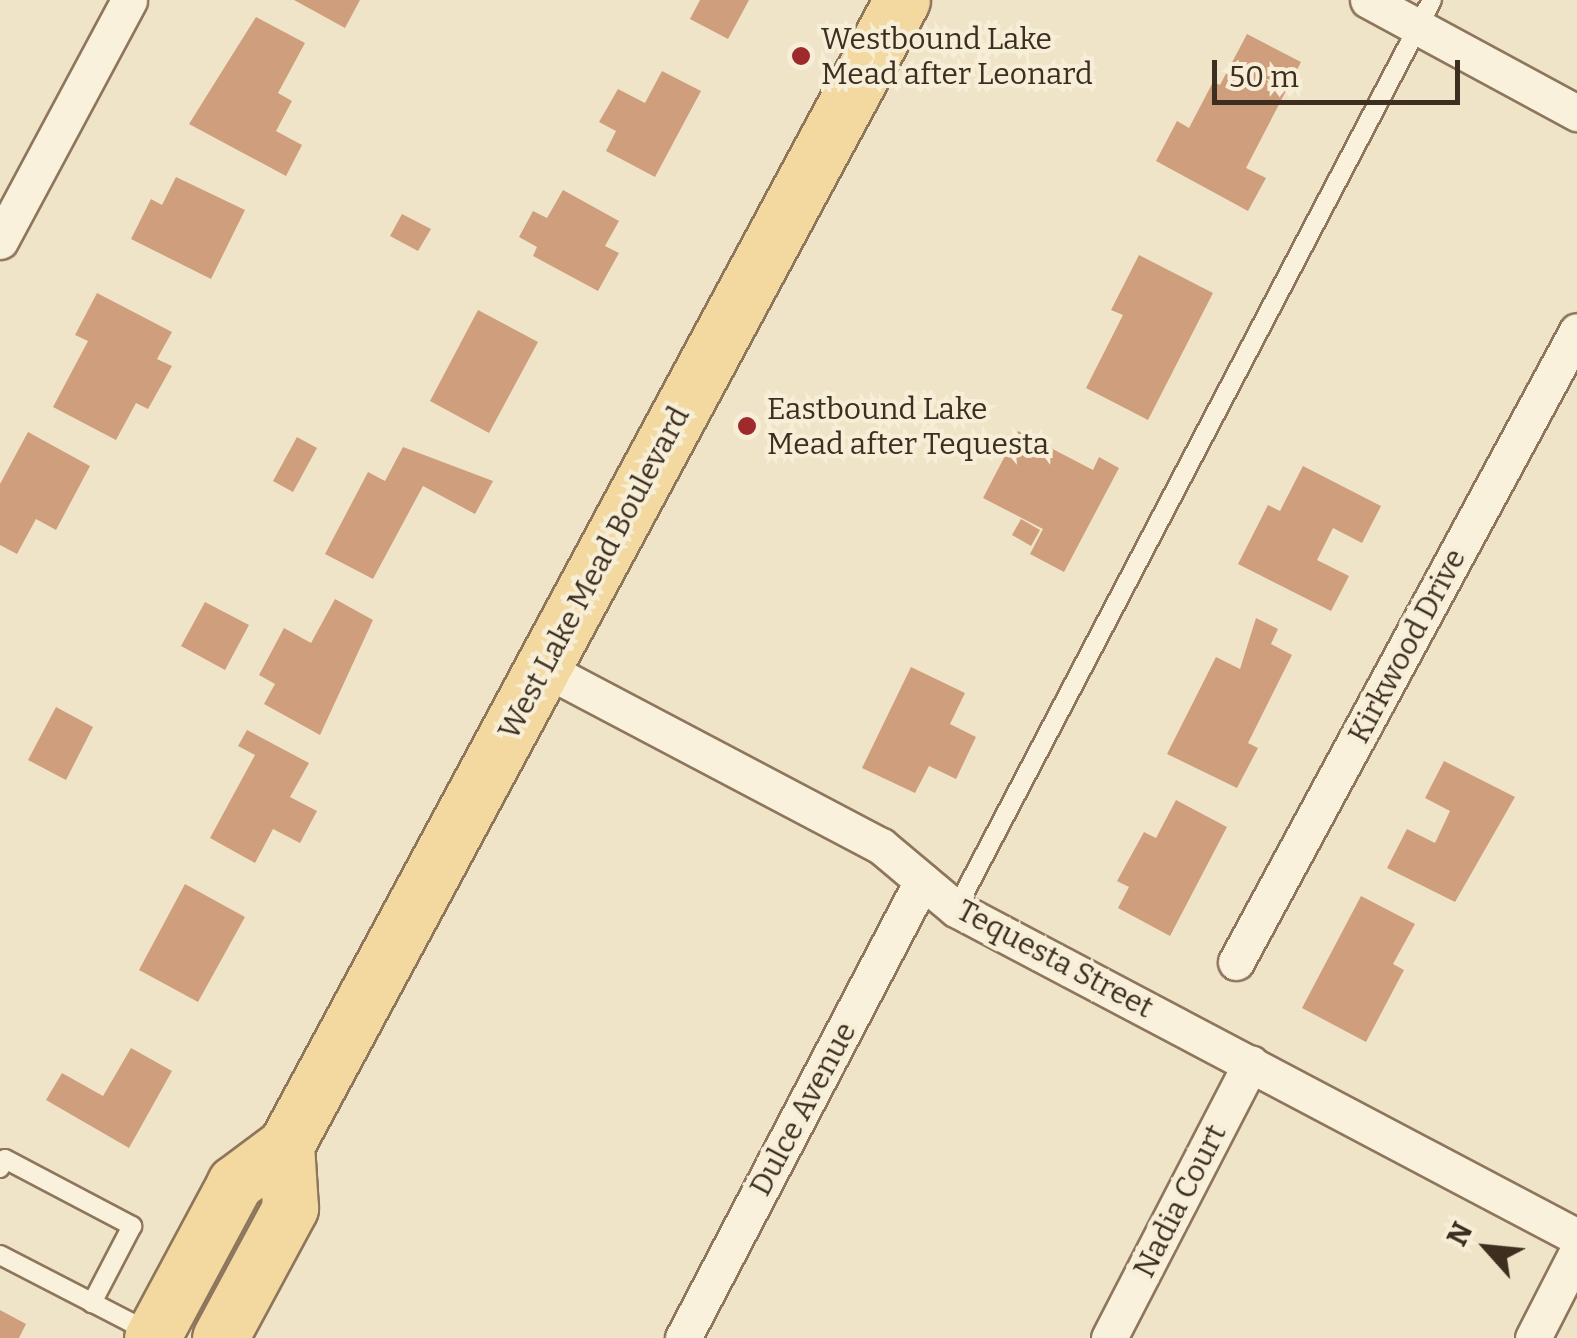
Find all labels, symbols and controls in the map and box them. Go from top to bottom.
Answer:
place label: Westbound Lake Mead after Leonard [821,21,1093,92]
scale bar [1217,40,1464,102]
marker: Westbound Lake Mead after Leonard [790,45,812,67]
text: 50 m [1229,59,1299,95]
place label: Eastbound Lake Mead after Tequesta [767,391,1049,462]
street label: West Lake Mead Boulevard [491,401,697,745]
marker: Eastbound Lake Mead after Tequesta [736,415,758,437]
street label: Kirkwood Drive [1341,543,1473,749]
street label: Tequesta Street [951,892,1159,1026]
street label: Dulce Avenue [742,1016,864,1202]
street label: Nadia Court [1126,1118,1234,1284]
north arrow [1437,1198,1537,1298]
text: N [1440,1217,1479,1251]

